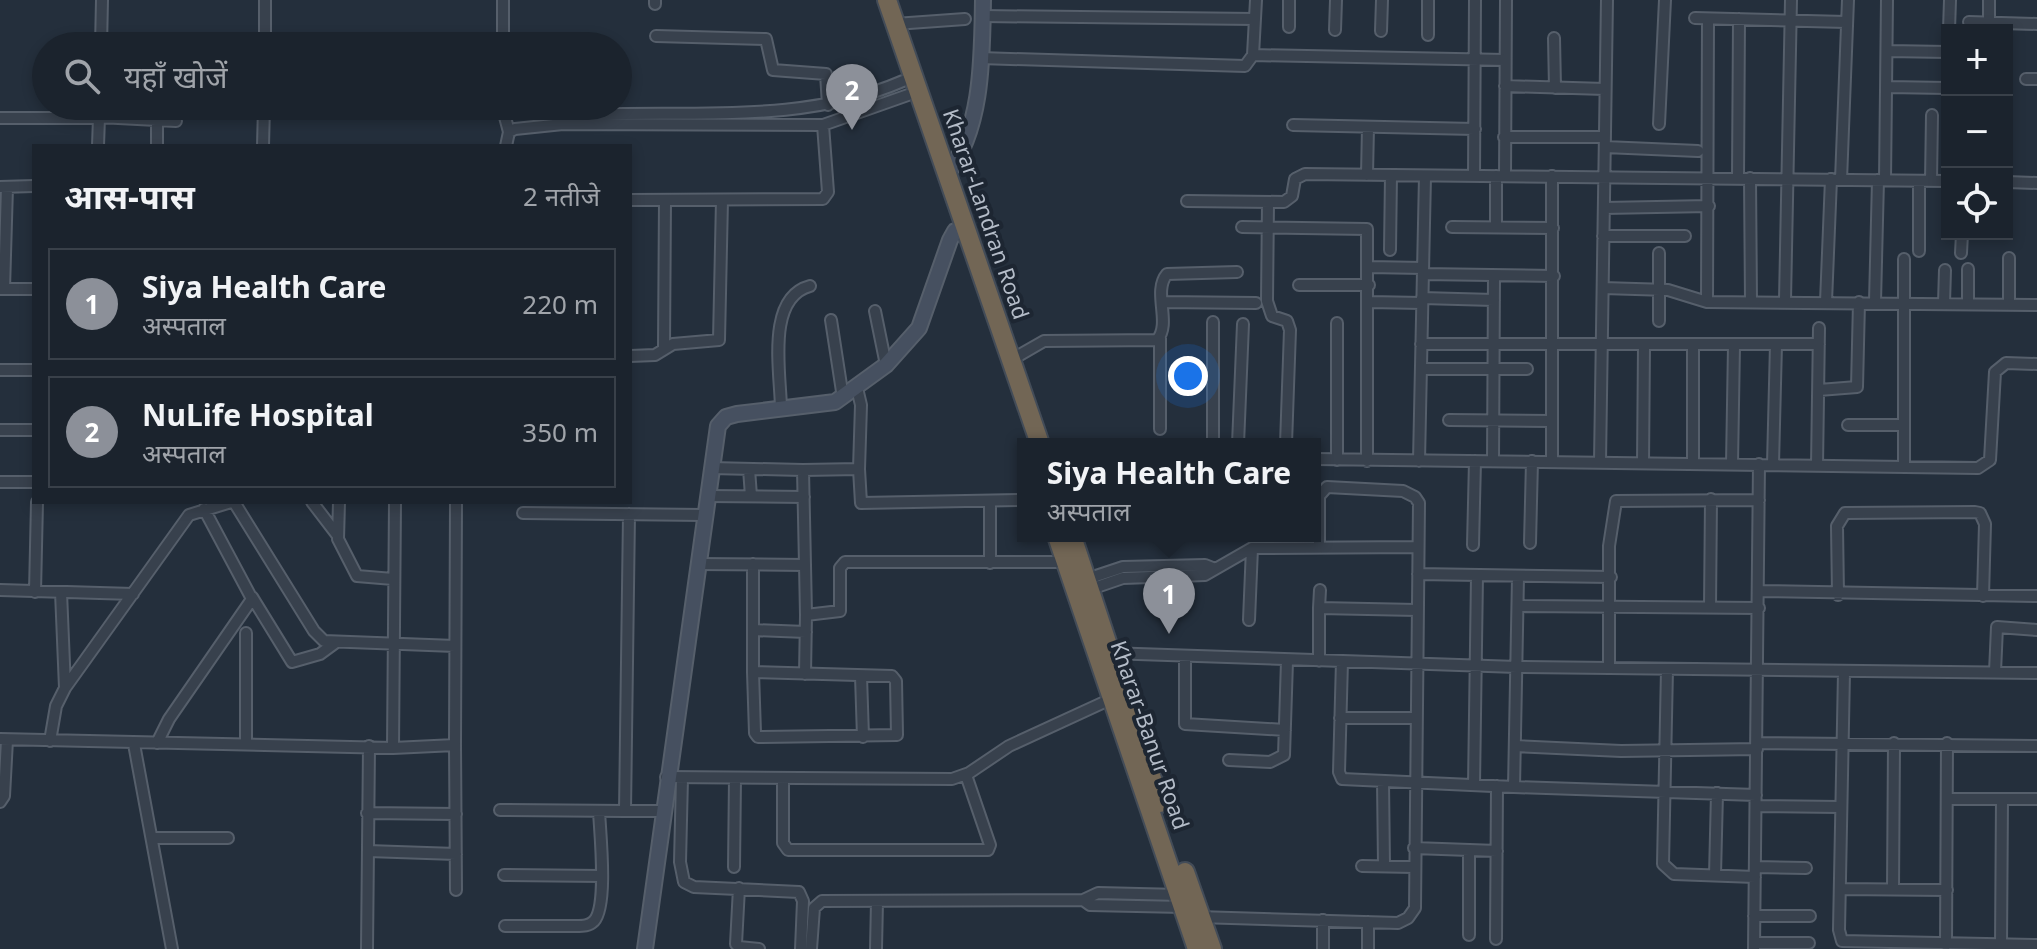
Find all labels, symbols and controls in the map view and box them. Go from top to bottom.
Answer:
map controls [1941,24,2013,240]
button: + [1941,24,2013,96]
search box [32,32,632,120]
icon: search [60,54,104,98]
text: यहाँ खोजें [124,56,227,97]
pin: 2 [826,64,878,130]
button: − [1941,96,2013,168]
street label: Kharar-Landran Road [937,104,1037,323]
button: locate [1941,168,2013,240]
text: आस-पास [64,173,195,219]
text: 2 नतीजे [523,178,600,214]
text: Siya Health Care [142,266,386,307]
text: 1 [85,286,99,322]
text: 220 m [522,286,598,322]
text: अस्पताल [142,307,226,343]
your location [1168,356,1208,396]
text: NuLife Hospital [142,394,374,435]
text: 2 [85,414,99,450]
text: 350 m [522,414,598,450]
text: अस्पताल [142,435,226,471]
popup [1017,438,1321,542]
text: Siya Health Care [1047,452,1291,493]
text: अस्पताल [1047,493,1131,529]
pin: 1 [1143,568,1195,634]
street label: Kharar-Banur Road [1104,636,1197,833]

